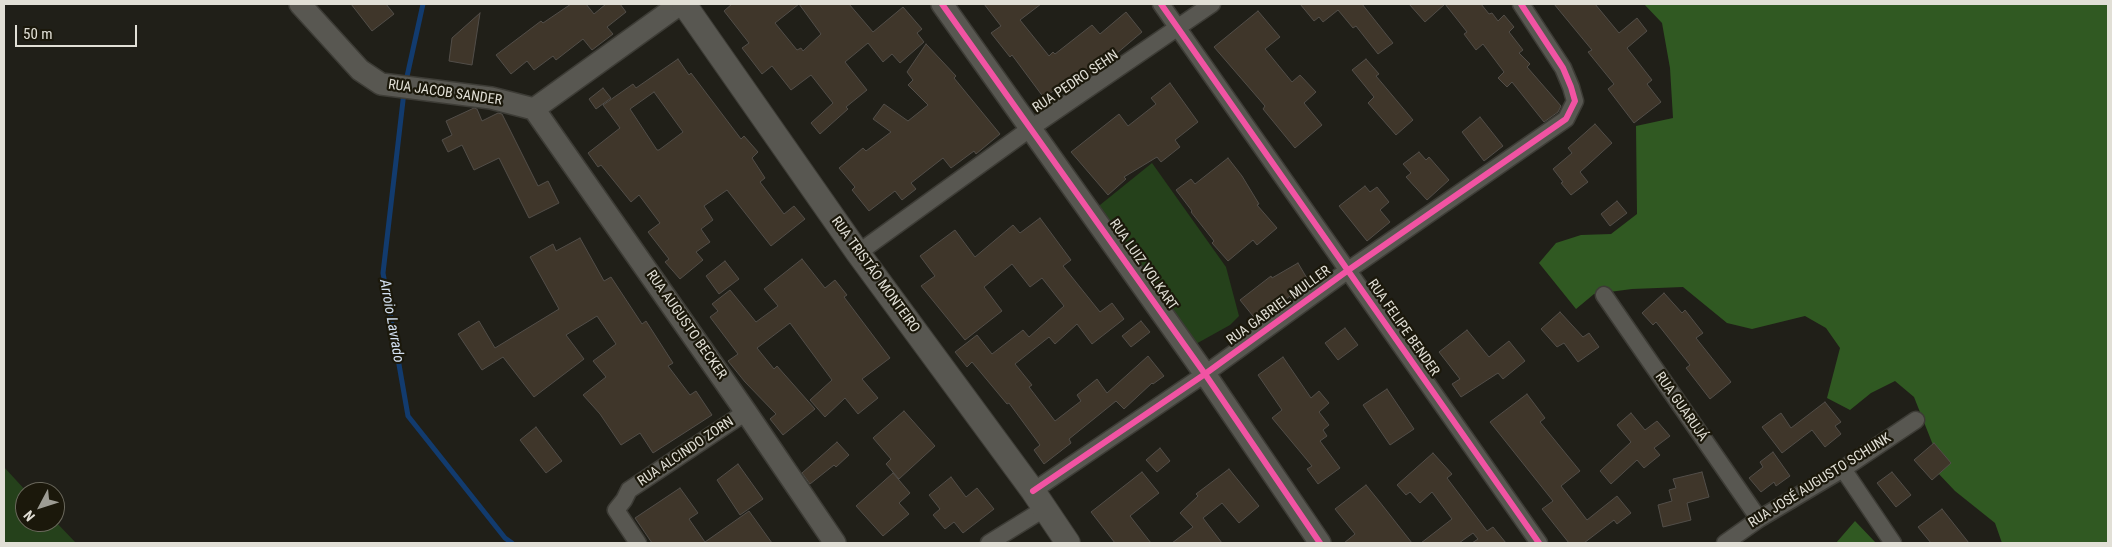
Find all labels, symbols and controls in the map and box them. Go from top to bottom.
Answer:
scale bar [18,15,140,47]
text: 50 m [23,25,53,43]
street label: RUA PEDRO SEHN [1030,47,1122,117]
street label: RUA JACOB SANDER [387,77,503,109]
street label: RUA TRISTÃO MONTEIRO [827,214,923,336]
street label: RUA LUIZ VOLKART [1105,216,1181,314]
street label: RUA GABRIEL MULLER [1224,263,1334,349]
street label: RUA AUGUSTO BECKER [642,267,730,383]
street label: RUA FELIPE BENDER [1363,277,1443,379]
water label: Arroio Lavrado [375,278,407,364]
street label: RUA GUARUJÁ [1651,369,1711,445]
street label: RUA ALCINDO ZORN [635,414,737,490]
street label: RUA JOSÉ AUGUSTO SCHUNK [1746,430,1894,532]
north arrow [15,482,65,532]
text: N [20,508,38,524]

